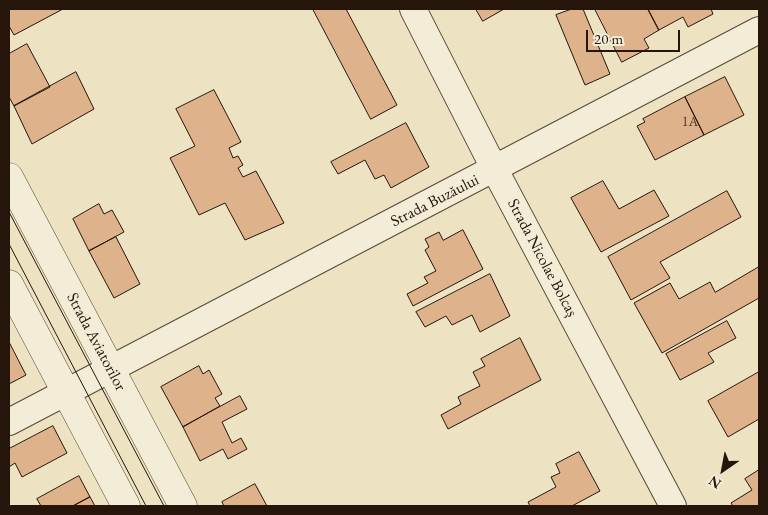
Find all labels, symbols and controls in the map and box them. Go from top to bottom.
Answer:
scale bar [588,20,682,52]
text: 20 m [594,29,623,48]
house number: 1A [682,114,698,130]
street label: Strada Buzăului [388,170,482,232]
street label: Strada Nicolae Bolcaș [503,196,581,320]
street label: Strada Aviatorilor [62,290,130,394]
north arrow [698,445,748,495]
text: N [705,472,724,493]

